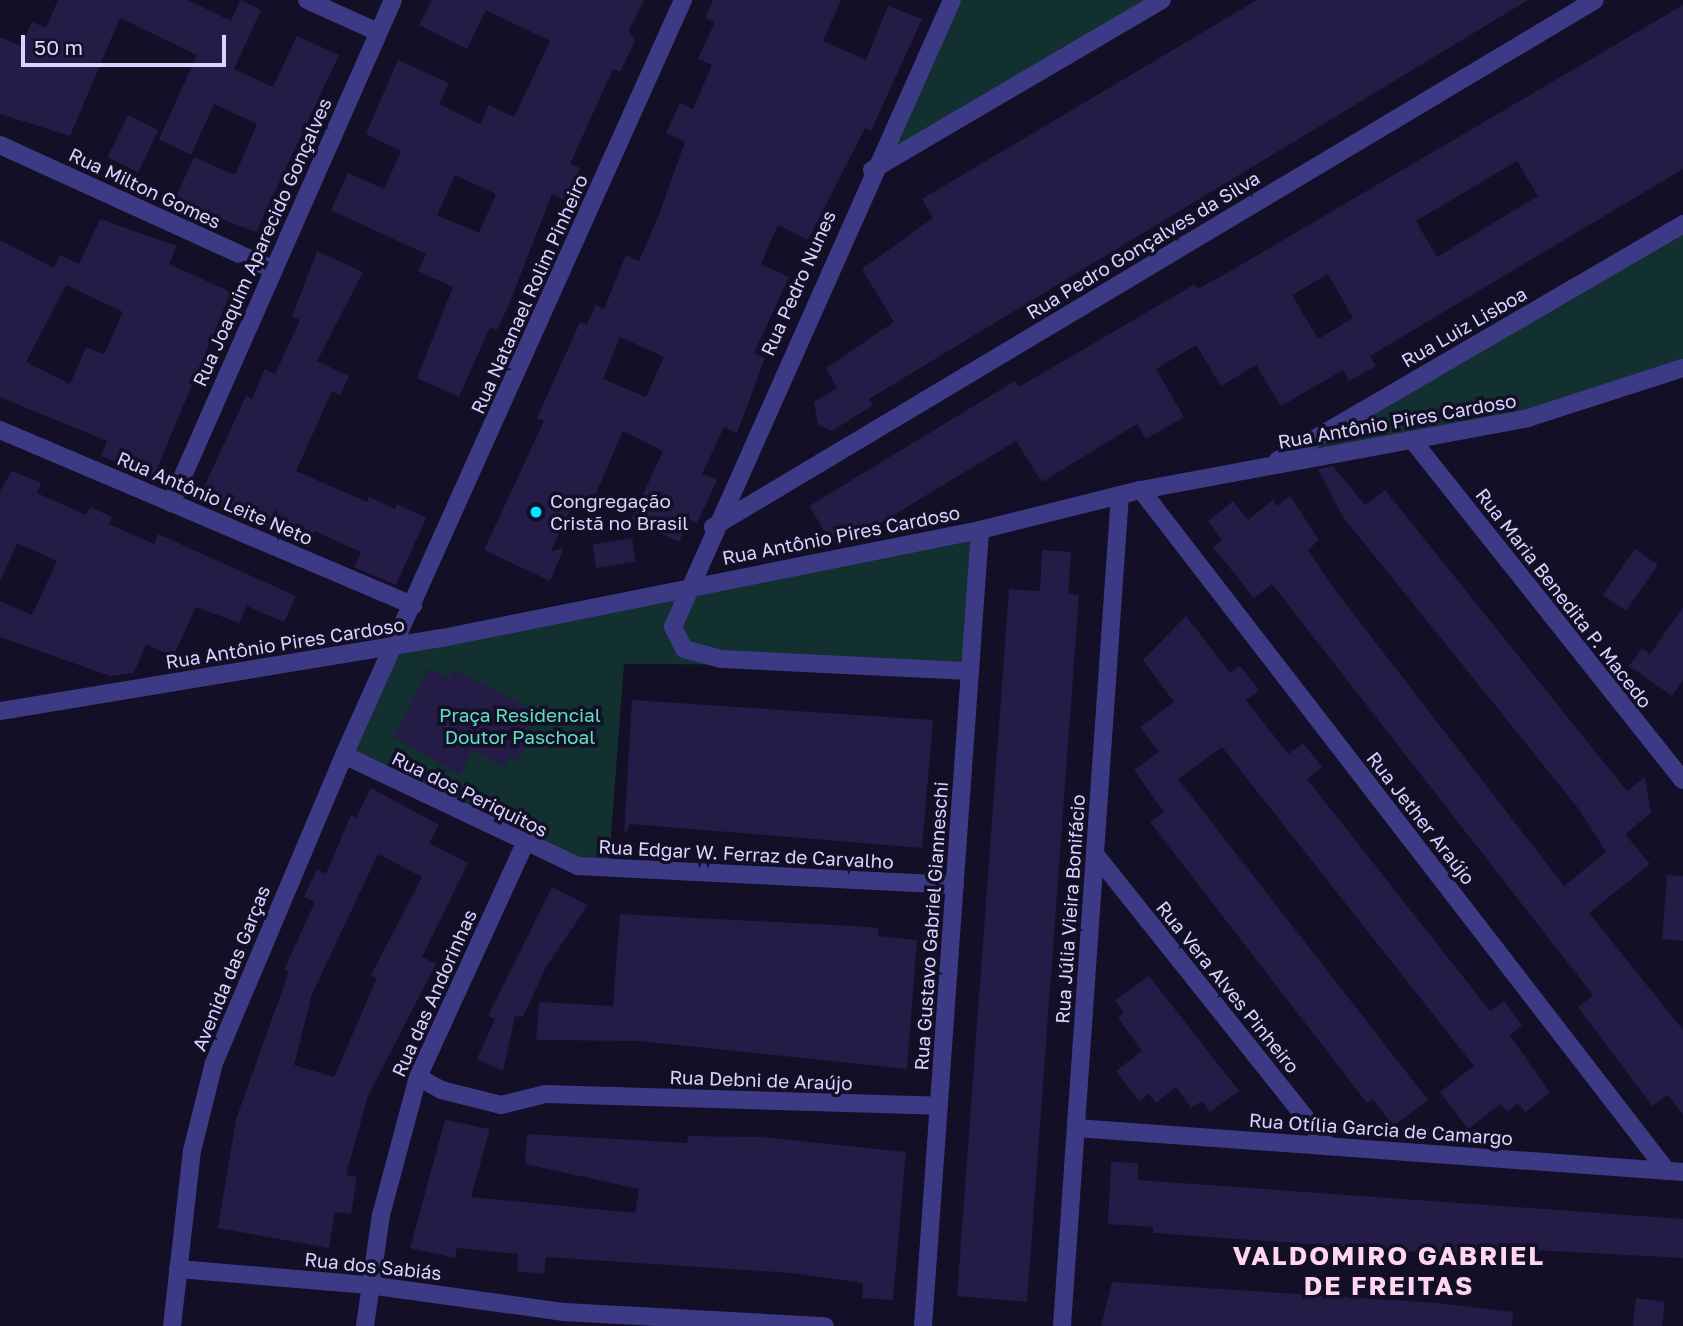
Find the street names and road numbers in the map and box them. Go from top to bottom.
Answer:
street label: Rua Joaquim Aparecido Gonçalves [188,94,336,390]
street label: Rua Milton Gomes [66,143,224,233]
street label: Rua Pedro Gonçalves da Silva [1022,166,1264,324]
street label: Rua Natanael Rolim Pinheiro [466,171,592,417]
street label: Rua Pedro Nunes [756,207,840,359]
street label: Rua Luiz Lisboa [1397,282,1531,372]
street label: Rua Antônio Pires Cardoso [1276,389,1518,453]
street label: Rua Antônio Leite Neto [114,446,316,550]
street label: Rua Maria Benedita P. Macedo [1471,484,1657,712]
street label: Rua Antônio Pires Cardoso [720,501,962,569]
street label: Rua Antônio Pires Cardoso [164,613,406,673]
street label: Rua dos Periquitos [388,746,552,842]
street label: Rua Jether Araújo [1362,747,1480,889]
street label: Rua Gustavo Gabriel Gianneschi [910,781,952,1071]
street label: Rua Júlia Vieira Bonifácio [1051,794,1089,1024]
street label: Rua Edgar W. Ferraz de Carvalho [598,835,894,873]
street label: Avenida das Garças [187,882,275,1054]
street label: Rua Vera Alves Pinheiro [1152,896,1304,1078]
street label: Rua das Andorinhas [387,906,481,1080]
street label: Rua Debni de Araújo [669,1065,853,1095]
street label: Rua Otília Garcia de Camargo [1248,1108,1514,1150]
street label: Rua dos Sabiás [303,1247,443,1285]

